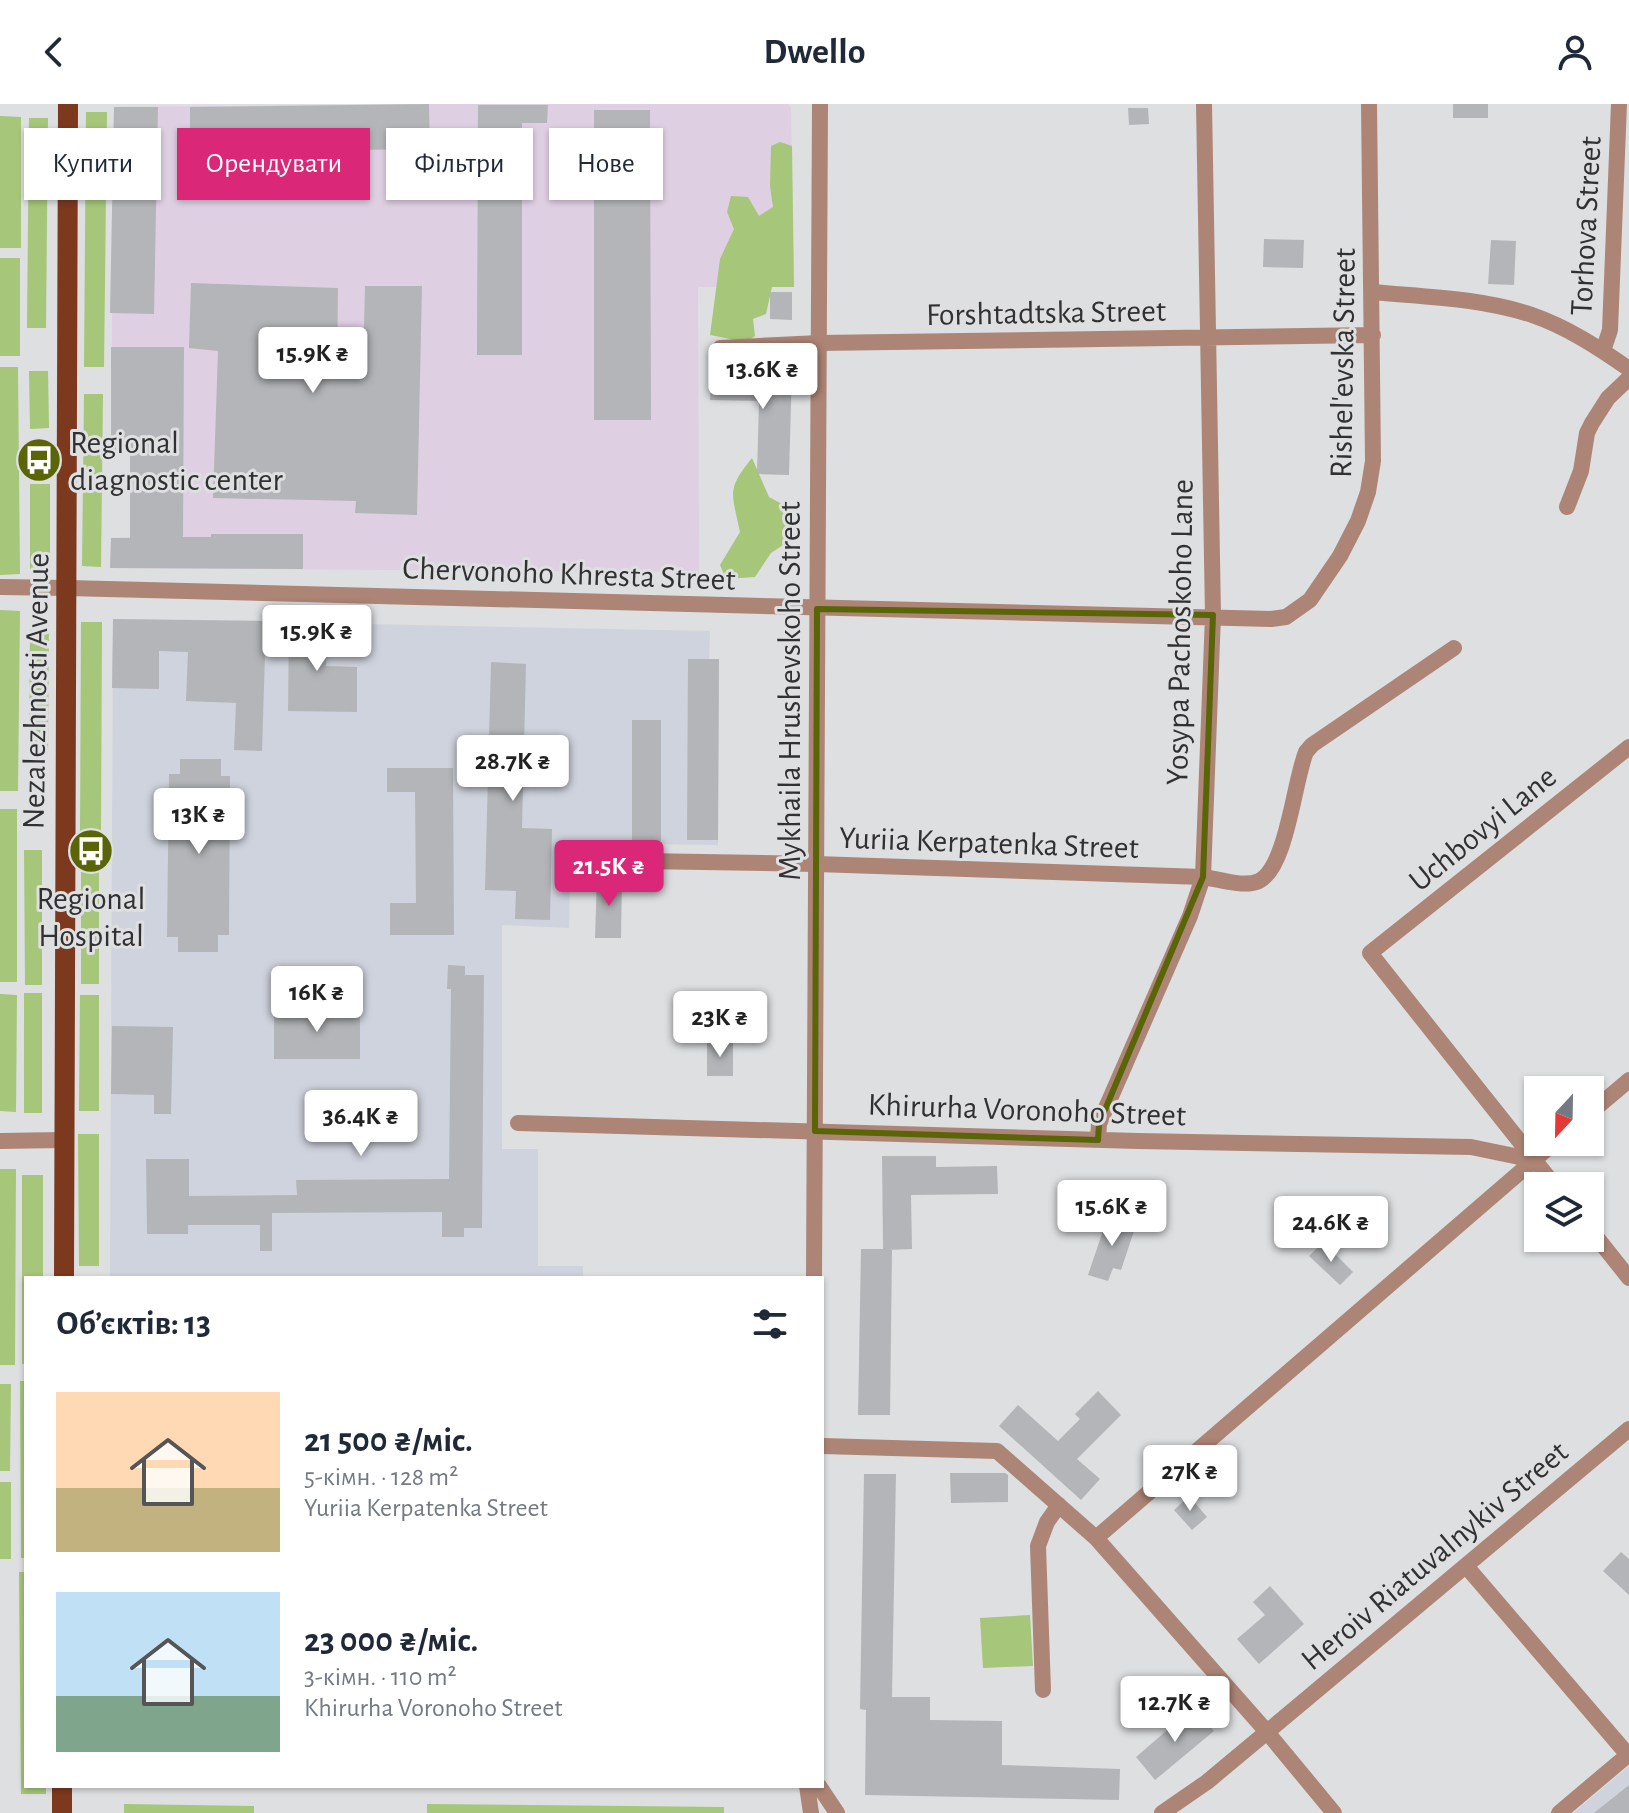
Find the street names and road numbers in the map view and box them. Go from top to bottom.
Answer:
street label: Torhova Street [1565,136,1607,317]
street label: Rishel'evska Street [1325,248,1361,478]
street label: Forshtadtska Street [926,295,1166,331]
street label: Yosypa Pachoskoho Lane [1161,479,1199,785]
street label: Mykhaila Hrushevskoho Street [774,501,806,881]
street label: Nezalezhnosti Avenue [18,552,54,830]
street label: Chervonoho Khresta Street [402,552,736,596]
street label: Uchbovyi Lane [1403,760,1562,898]
street label: Yuriia Kerpatenka Street [838,822,1139,864]
street label: Khirurha Voronoho Street [867,1088,1187,1132]
street label: Heroiv Riatuvalnykiv Street [1295,1435,1574,1676]

